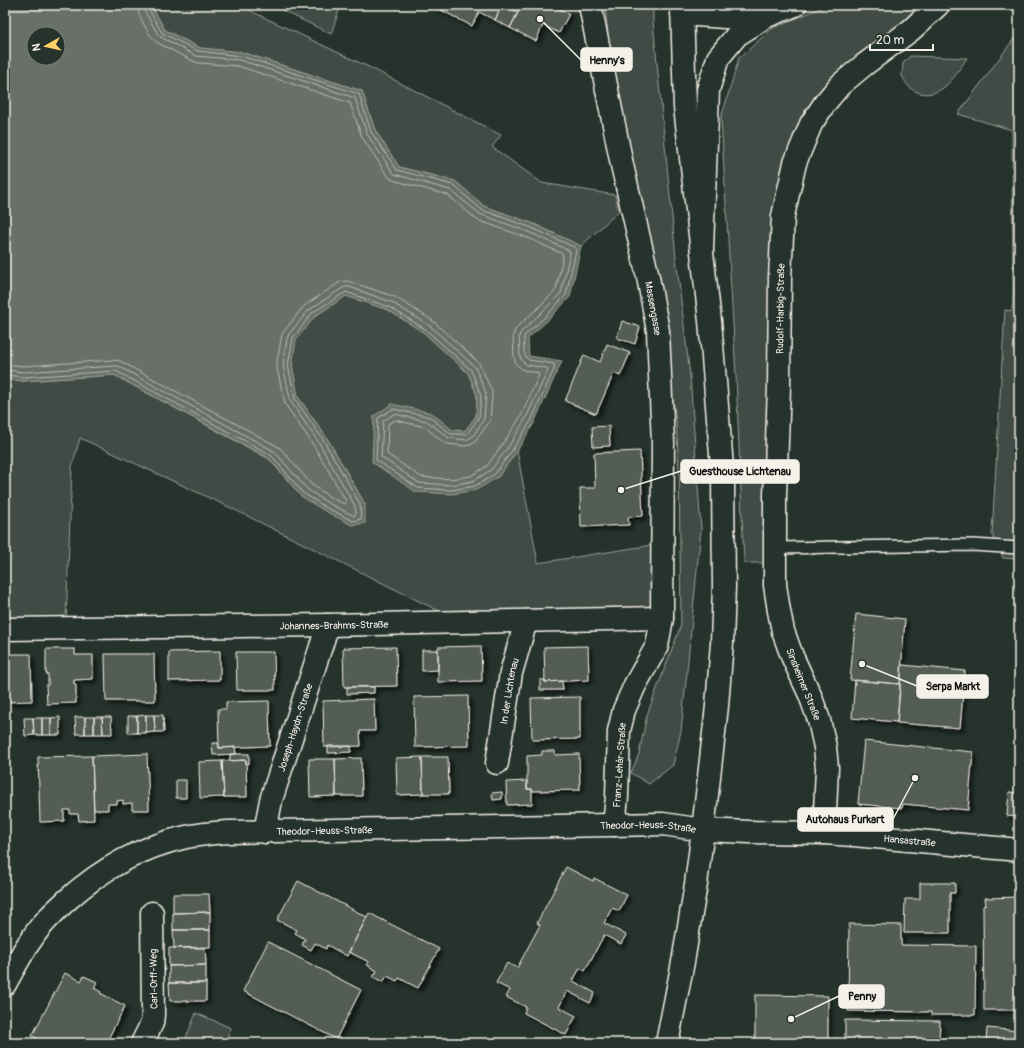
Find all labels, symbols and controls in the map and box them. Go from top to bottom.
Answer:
north arrow [26,26,66,66]
scale bar [870,26,933,52]
text: 20 m [876,33,905,48]
text: N [30,42,44,52]
callout: Henny's [581,48,632,71]
text: Henny's [589,54,625,67]
street label: Rudolf-Harbig-Straße [774,263,788,354]
street label: Massengasse [642,280,663,336]
callout: Guesthouse Lichtenau [681,460,799,483]
text: Guesthouse Lichtenau [689,465,792,478]
street label: Johannes-Brahms-Straße [279,619,389,633]
street label: Sinsheimer Straße [783,647,823,722]
street label: In der Lichtenau [498,657,522,725]
callout: Serpa Markt [917,675,988,698]
text: Serpa Markt [926,680,981,693]
street label: Joseph-Haydn-Straße [276,682,316,773]
street label: Franz-Lehár-Straße [611,722,629,808]
callout: Autohaus Purkart [798,808,893,831]
text: Autohaus Purkart [805,813,885,826]
street label: Theodor-Heuss-Straße [600,819,697,836]
street label: Theodor-Heuss-Straße [276,824,373,838]
street label: Hansastraße [883,833,936,849]
street label: Carl-Orff-Weg [147,949,161,1009]
callout: Penny [839,985,884,1008]
text: Penny [848,990,876,1003]

